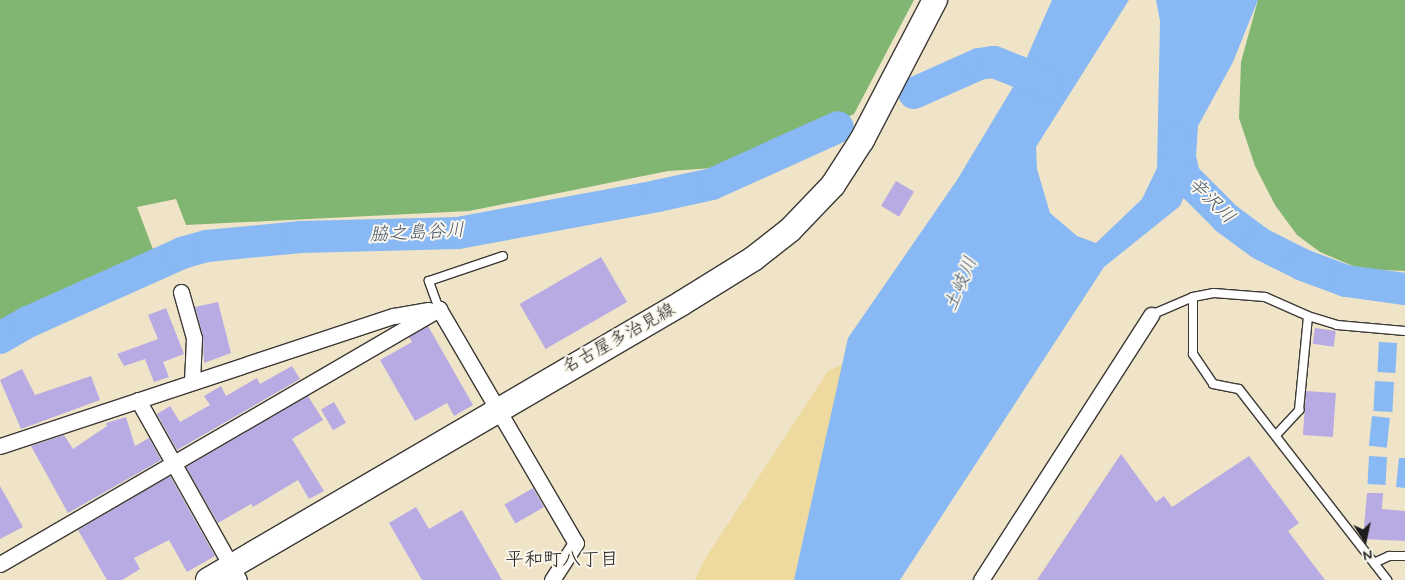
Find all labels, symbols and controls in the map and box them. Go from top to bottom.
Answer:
water label: 辛沢川 [1183,173,1239,229]
water label: 脇之島谷川 [369,219,465,247]
water label: 土岐川 [939,253,983,315]
street label: 名古屋多治見線 [559,299,679,379]
north arrow [1340,515,1390,565]
text: N [1361,545,1374,564]
district label: 平和町八丁目 [505,549,619,571]

